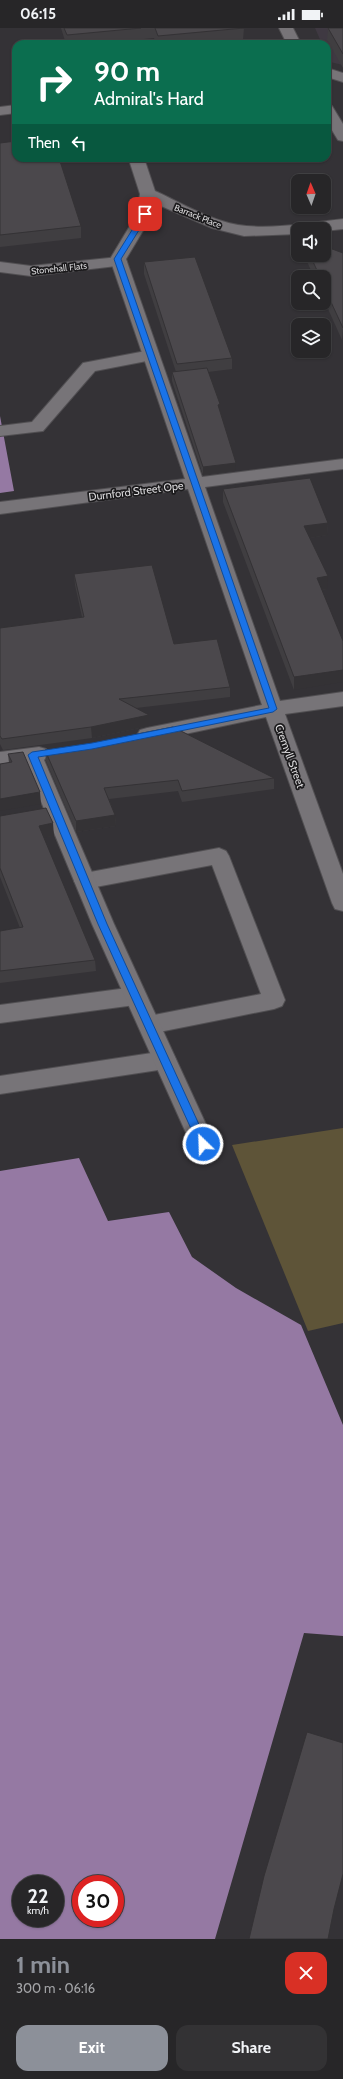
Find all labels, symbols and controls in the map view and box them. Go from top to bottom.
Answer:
text: 06:15 [20,5,56,23]
text: 90 m [94,54,160,88]
icon: right [28,56,80,108]
text: Admiral's Hard [94,88,204,110]
icon: left [68,132,90,154]
text: Then [28,134,60,152]
north arrow [291,174,331,214]
map controls [291,174,331,358]
pin [128,197,162,231]
street label: Barrack Place [173,202,224,231]
icon: arrive [134,203,156,225]
button: sound [291,222,331,262]
street label: Stonehall Flats [31,260,88,276]
button: search [291,270,331,310]
button: layers [291,318,331,358]
street label: Durnford Street Ope [88,478,185,504]
street label: Cremyll Street [272,722,308,790]
position arrow [182,1123,224,1165]
speed limit sign: 30 [72,1875,124,1927]
text: 22 [27,1884,49,1908]
text: km/h [27,1904,49,1917]
text: 1 min [16,1950,70,1979]
button: close [285,1952,327,1994]
text: 300 m · 06:16 [16,1980,95,1996]
button: Exit [16,2025,168,2071]
button: Share [176,2025,327,2071]

